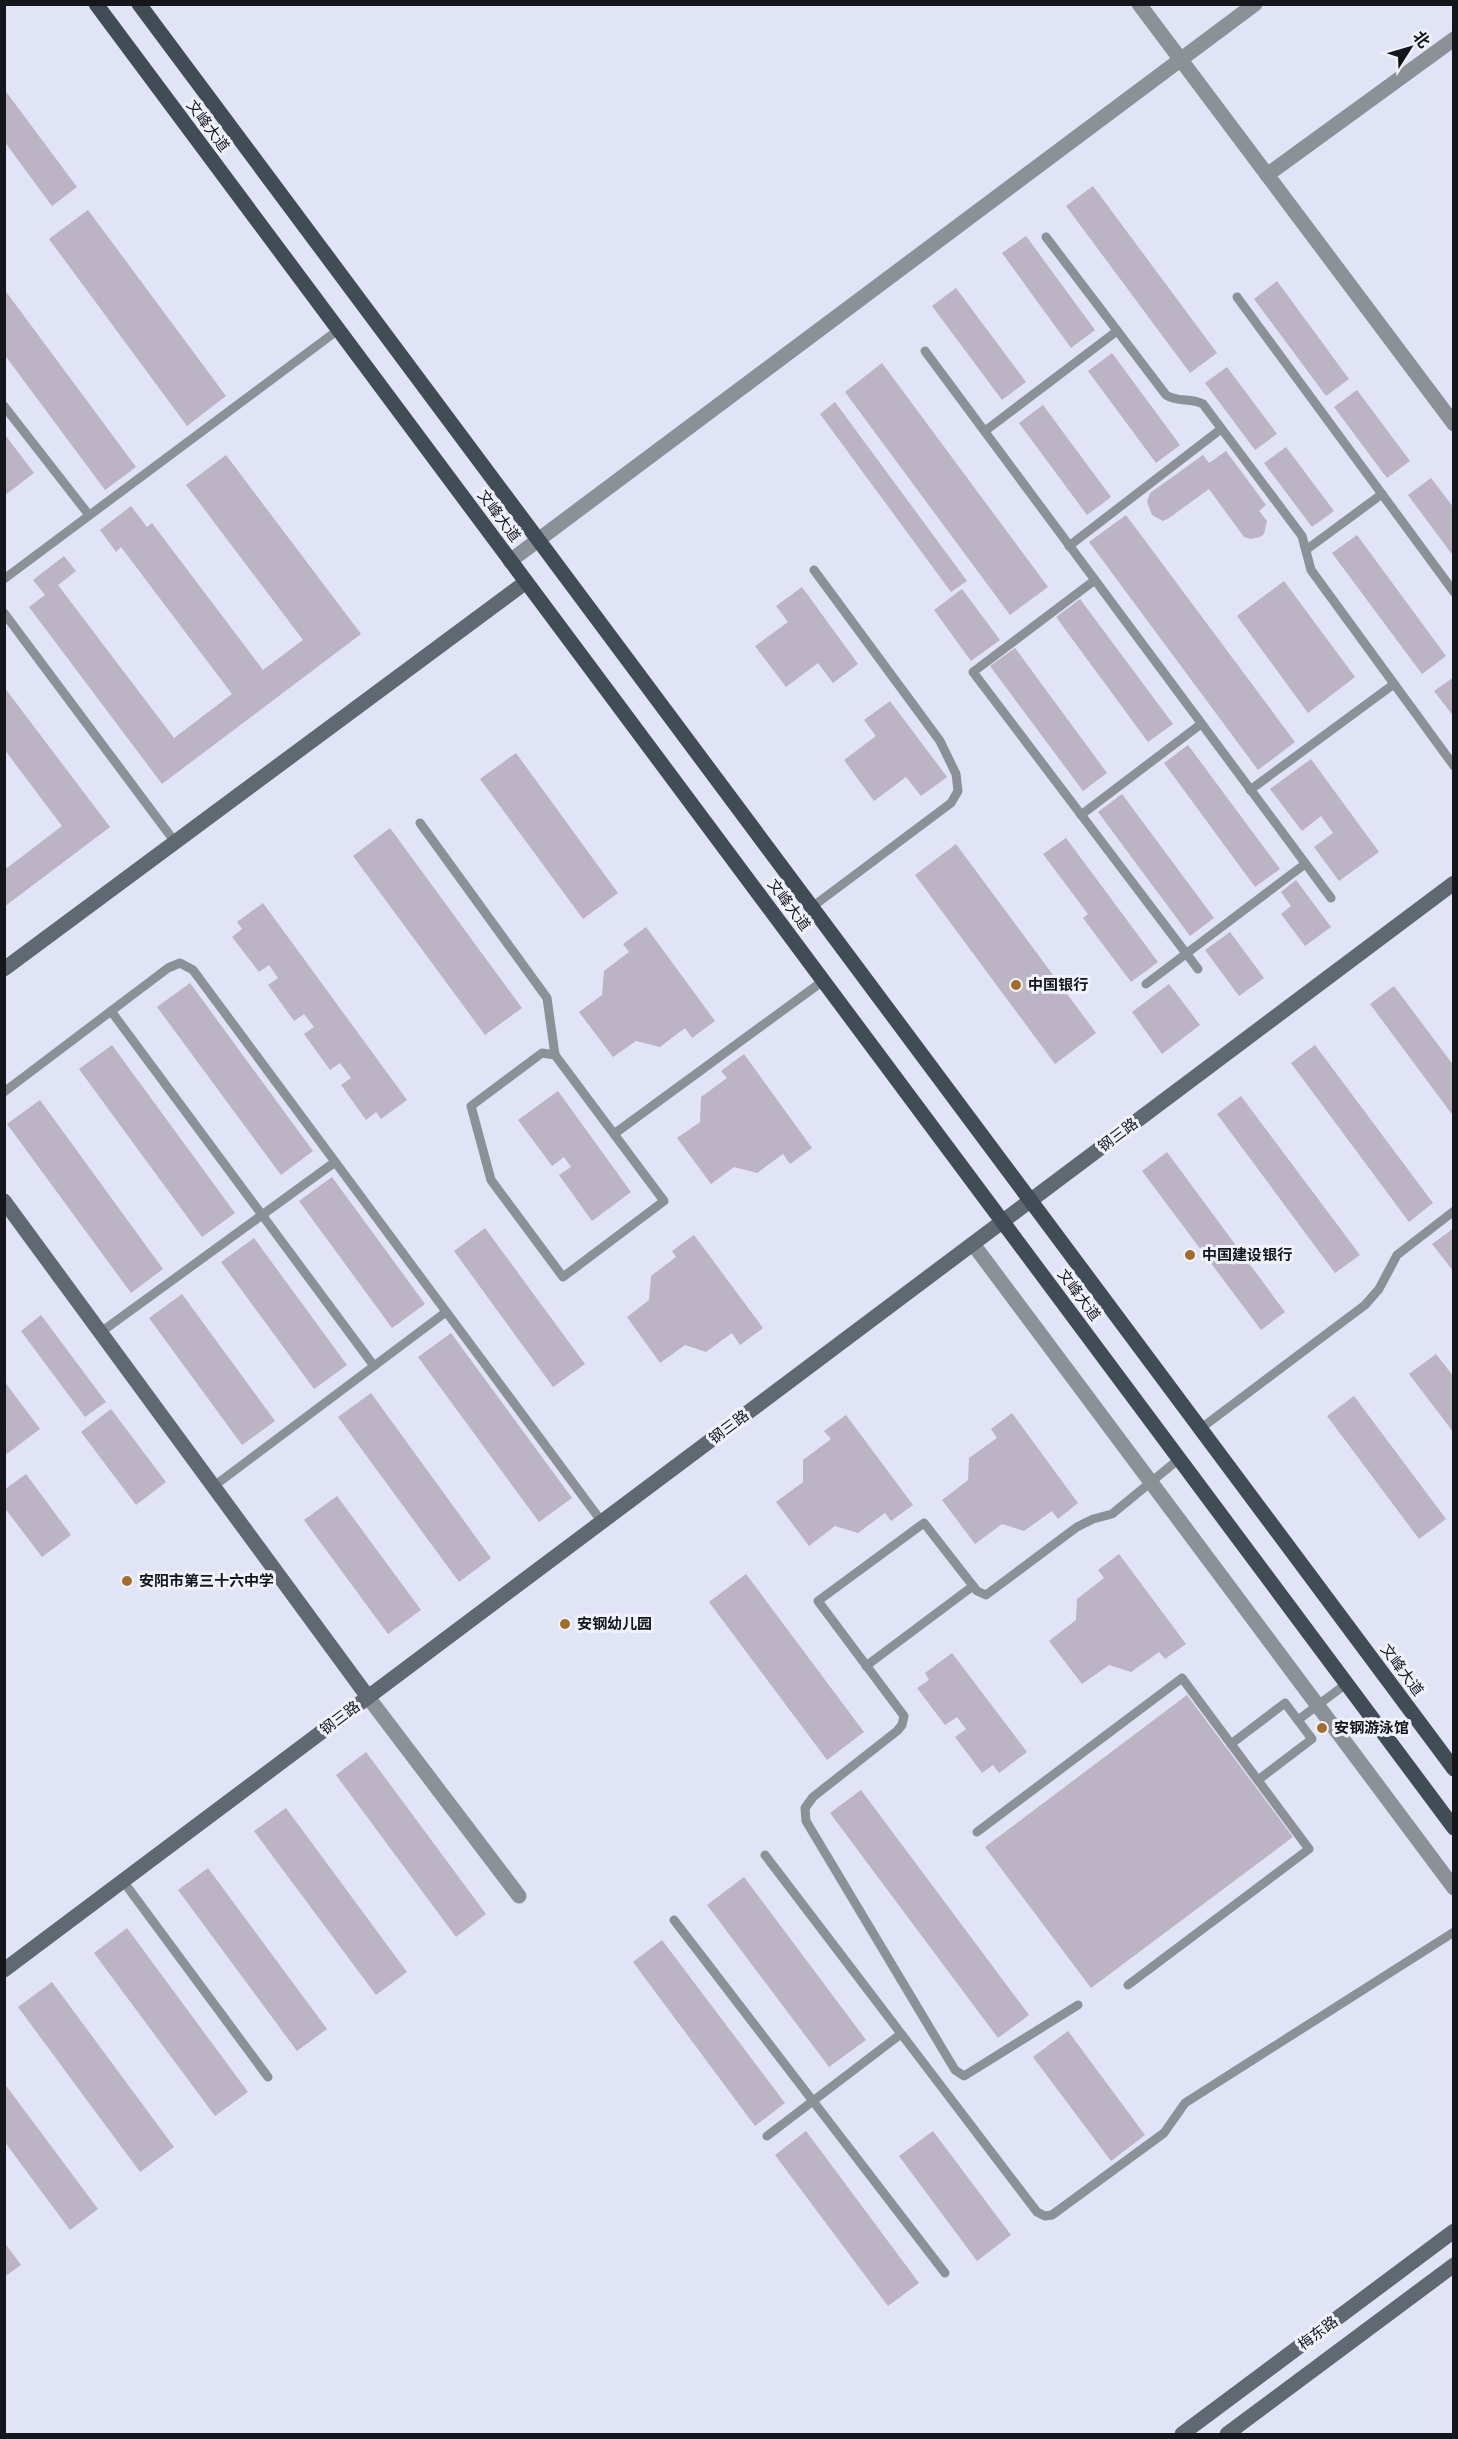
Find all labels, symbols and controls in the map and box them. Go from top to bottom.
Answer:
north arrow [1380,18,1440,78]
text: 北 [1410,28,1433,51]
street label: 文峰大道 [184,97,233,155]
street label: 文峰大道 [475,487,524,545]
street label: 文峰大道 [765,876,814,934]
place label: 中国银行 [1028,977,1088,993]
marker: 中国银行 [1009,978,1023,992]
street label: 钢三路 [1095,1115,1141,1155]
place label: 中国建设银行 [1202,1247,1292,1263]
marker: 中国建设银行 [1183,1248,1197,1262]
street label: 文峰大道 [1055,1266,1104,1324]
street label: 钢三路 [706,1407,752,1447]
place label: 安阳市第三十六中学 [139,1572,274,1589]
marker: 安阳市第三十六中学 [120,1574,134,1588]
place label: 安钢幼儿园 [577,1615,652,1632]
marker: 安钢幼儿园 [558,1617,572,1631]
street label: 文峰大道 [1378,1641,1427,1699]
street label: 钢三路 [317,1698,363,1738]
place label: 安钢游泳馆 [1334,1720,1409,1736]
marker: 安钢游泳馆 [1315,1721,1329,1735]
street label: 梅东路 [1295,2313,1341,2353]

